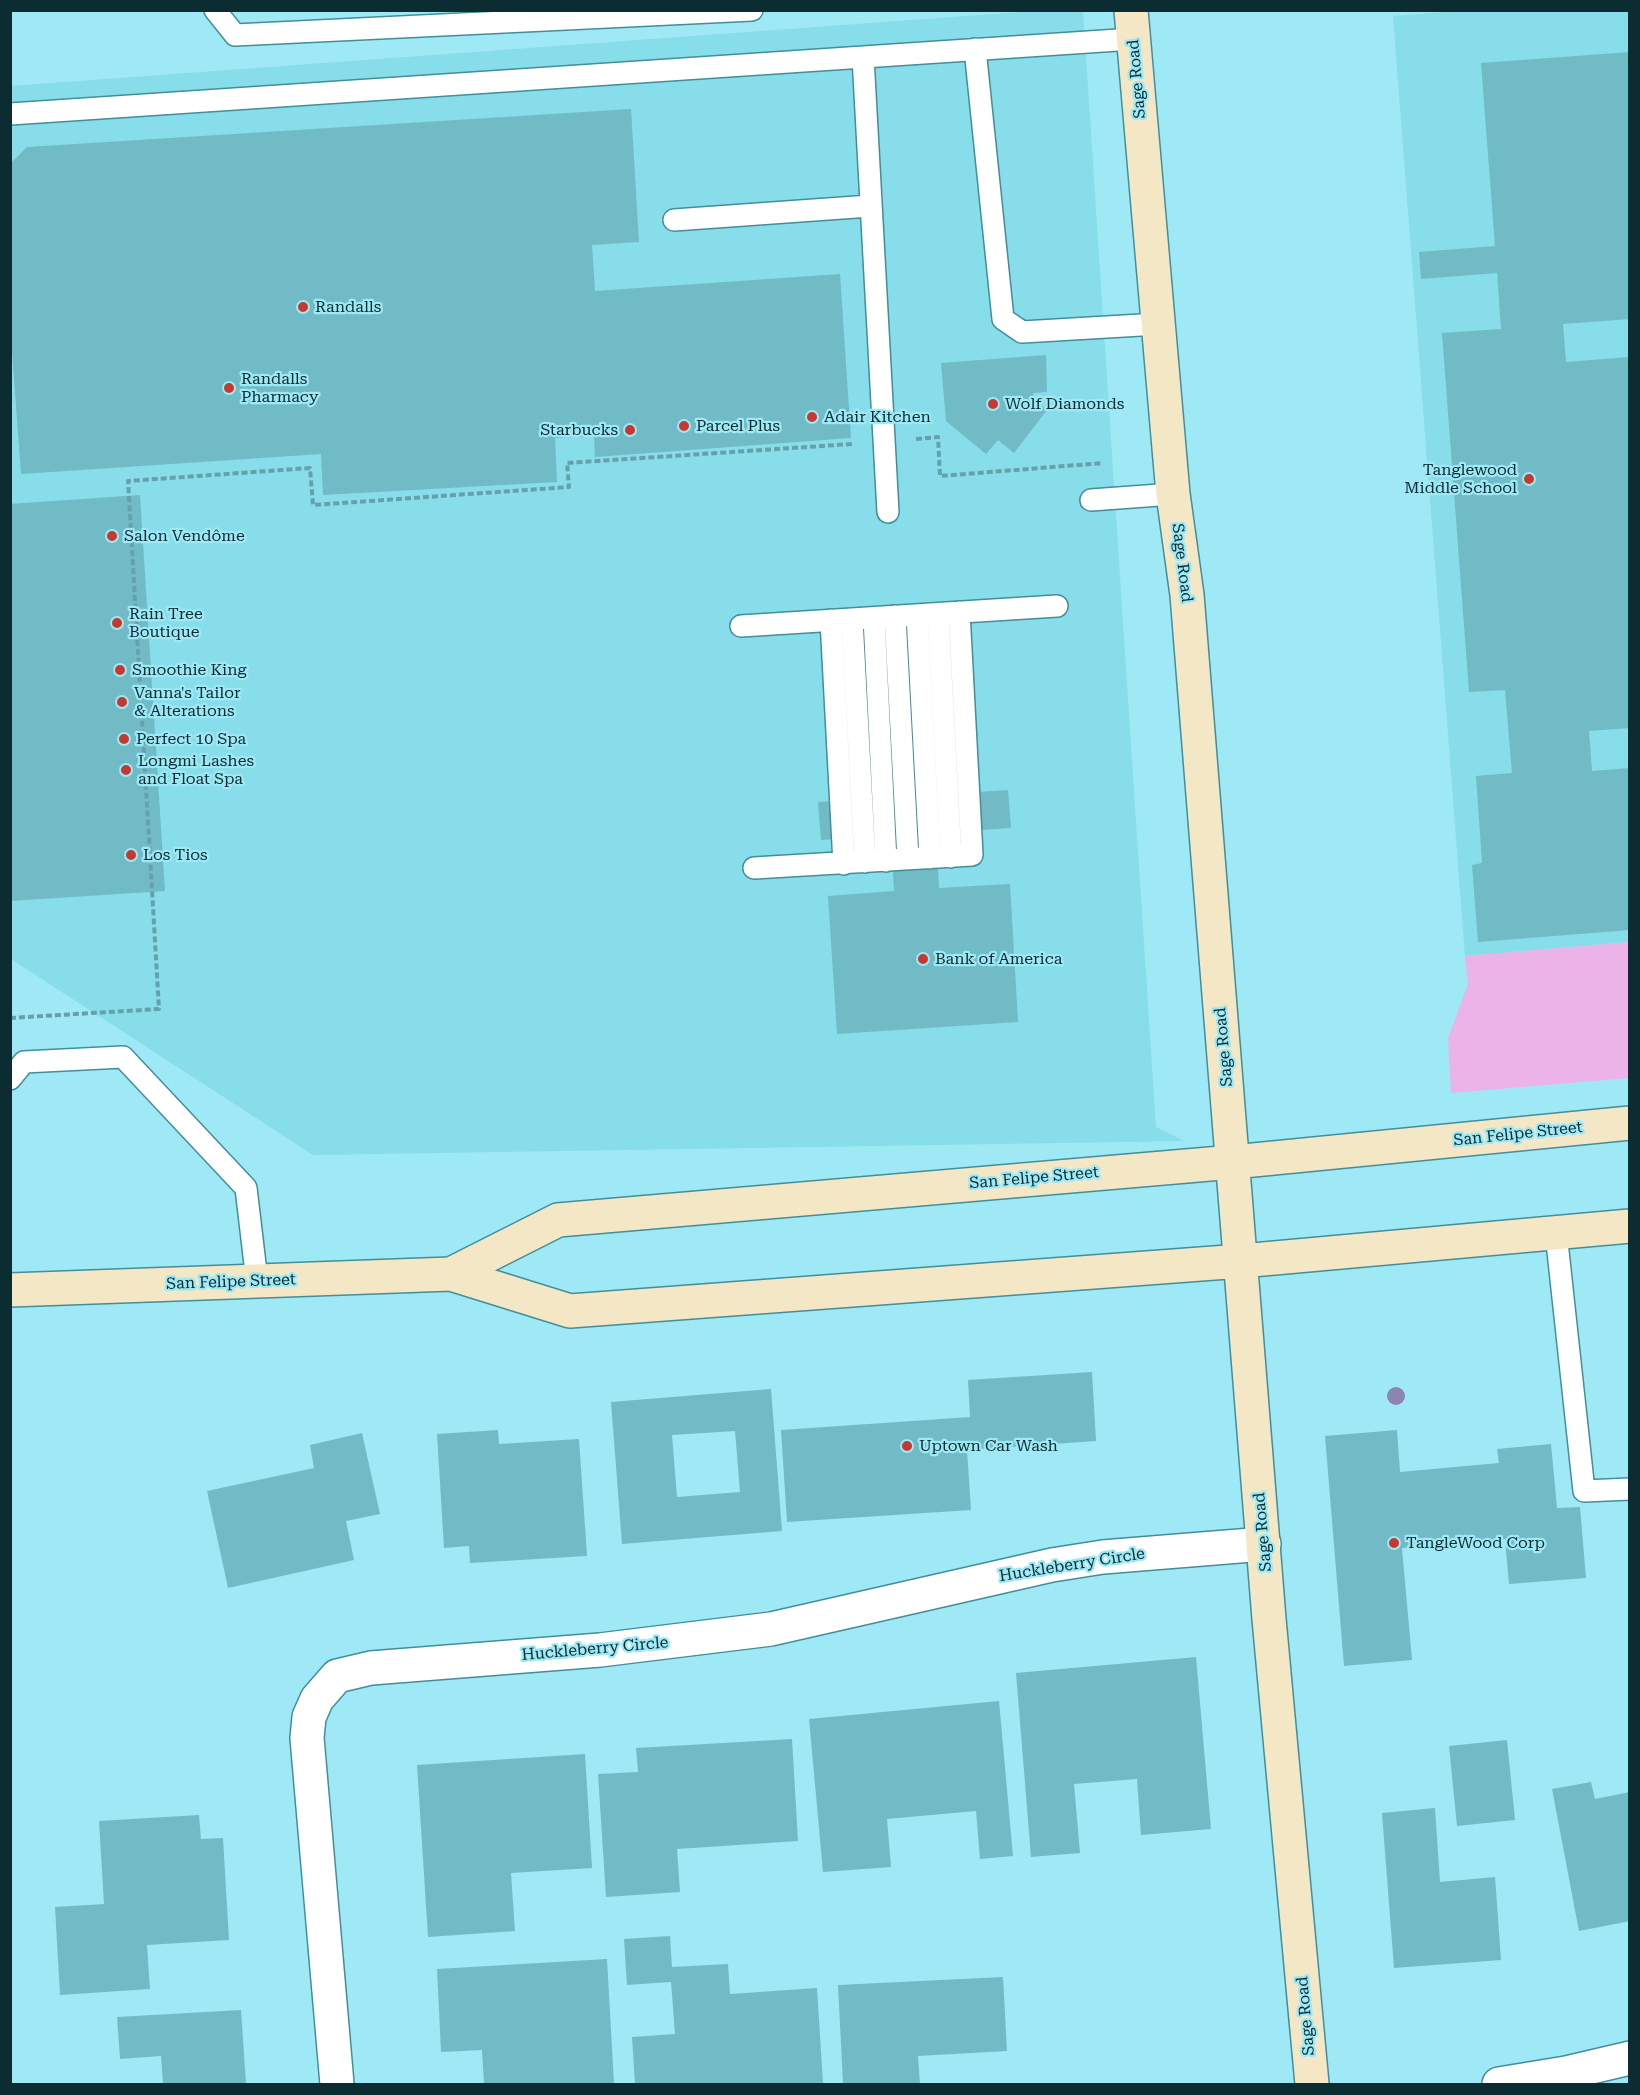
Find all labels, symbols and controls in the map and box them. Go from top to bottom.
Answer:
street label: Sage Road [1124,39,1150,119]
place label: Randalls [315,297,381,317]
marker: Randalls [296,300,310,314]
place label: Randalls Pharmacy [241,369,318,407]
marker: Randalls Pharmacy [222,381,236,395]
place label: Wolf Diamonds [1005,394,1124,414]
marker: Wolf Diamonds [986,397,1000,411]
place label: Adair Kitchen [824,407,931,427]
marker: Adair Kitchen [805,410,819,424]
place label: Parcel Plus [696,416,780,436]
marker: Parcel Plus [677,419,691,433]
place label: Starbucks [540,420,618,440]
marker: Starbucks [623,423,637,437]
place label: Tanglewood Middle School [1404,460,1517,498]
marker: Tanglewood Middle School [1522,472,1536,486]
street label: Sage Road [1168,522,1196,604]
place label: Salon Vendôme [124,526,245,546]
marker: Salon Vendôme [105,529,119,543]
place label: Rain Tree Boutique [129,604,203,642]
marker: Rain Tree Boutique [110,616,124,630]
place label: Smoothie King [132,660,247,680]
marker: Smoothie King [113,663,127,677]
place label: Vanna's Tailor & Alterations [134,683,241,721]
marker: Vanna's Tailor & Alterations [115,695,129,709]
place label: Perfect 10 Spa [136,729,246,749]
marker: Perfect 10 Spa [117,732,131,746]
place label: Longmi Lashes and Float Spa [138,751,254,789]
marker: Longmi Lashes and Float Spa [119,763,133,777]
place label: Los Tios [143,845,208,865]
marker: Los Tios [124,848,138,862]
place label: Bank of America [935,949,1062,969]
marker: Bank of America [916,952,930,966]
street label: Sage Road [1211,1007,1237,1087]
street label: San Felipe Street [1452,1118,1584,1150]
street label: San Felipe Street [968,1163,1100,1193]
street label: San Felipe Street [166,1270,296,1294]
place label: Uptown Car Wash [919,1436,1058,1456]
marker: Uptown Car Wash [900,1439,914,1453]
street label: Sage Road [1250,1492,1276,1572]
place label: TangleWood Corp [1406,1533,1545,1553]
marker: TangleWood Corp [1387,1536,1401,1550]
street label: Huckleberry Circle [998,1544,1146,1586]
street label: Huckleberry Circle [521,1633,669,1665]
street label: Sage Road [1293,1976,1319,2056]

